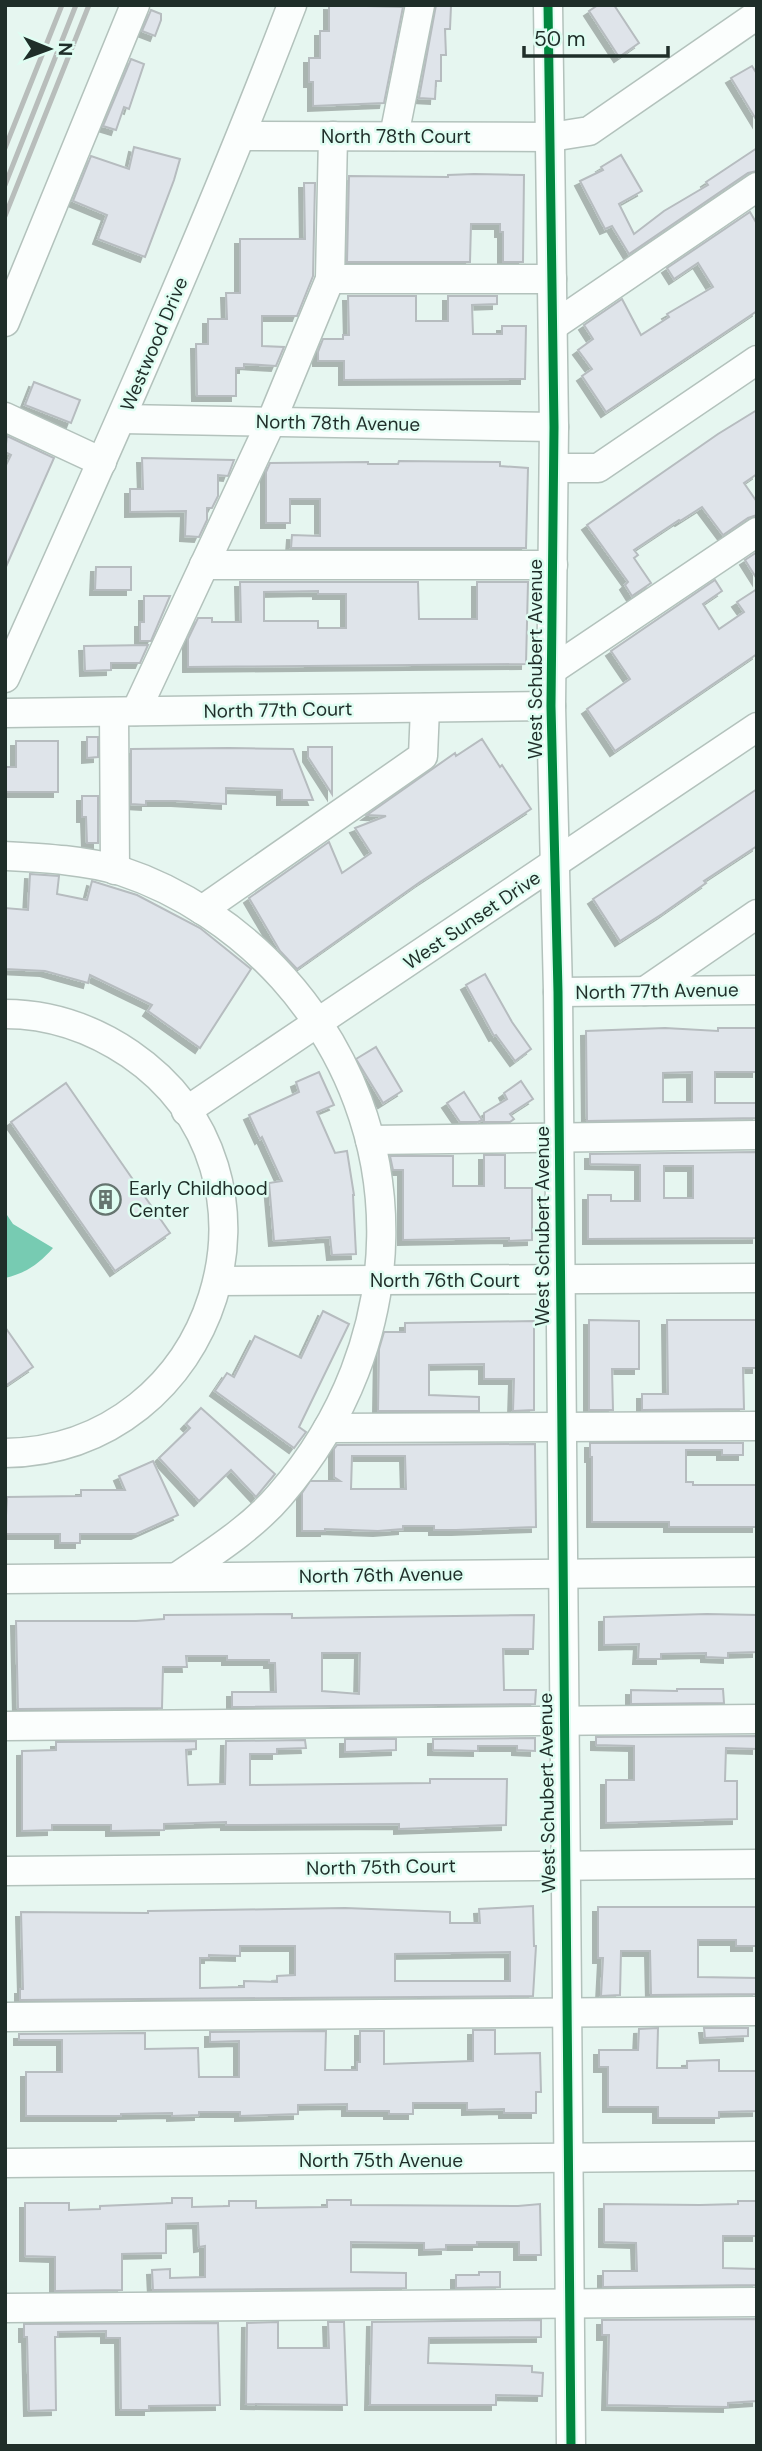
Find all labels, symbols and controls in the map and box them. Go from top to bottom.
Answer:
north arrow [14,14,84,84]
scale bar [524,14,668,58]
text: 50 m [534,25,585,53]
text: N [53,42,78,56]
street label: North 78th Court [321,124,471,149]
street label: Westwood Drive [114,273,194,415]
street label: North 78th Avenue [256,409,420,437]
street label: West Schubert Avenue [523,559,548,759]
street label: North 77th Court [203,696,353,724]
street label: West Sunset Drive [399,865,545,975]
street label: North 77th Avenue [575,977,739,1005]
street label: West Schubert Avenue [530,1126,555,1326]
place label: Early Childhood Center [129,1176,268,1223]
building icon: Early Childhood Center [89,1182,123,1216]
street label: North 76th Court [370,1268,520,1293]
street label: North 76th Avenue [299,1561,463,1589]
street label: West Schubert Avenue [533,1693,561,1893]
street label: North 75th Court [306,1853,456,1881]
street label: North 75th Avenue [299,2148,463,2173]

